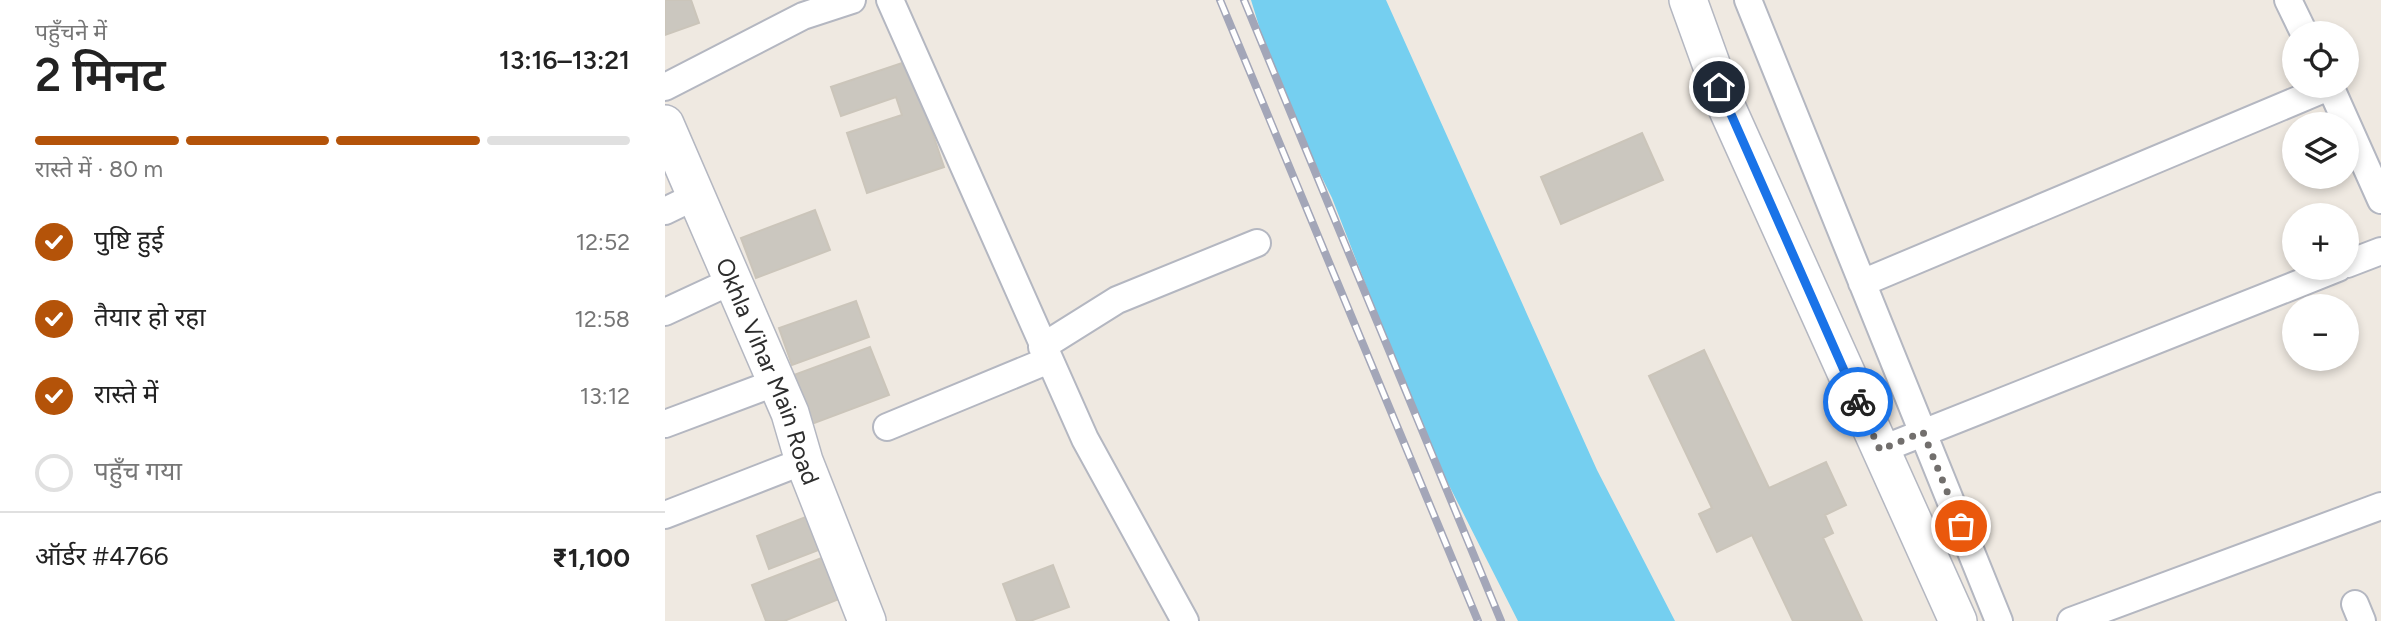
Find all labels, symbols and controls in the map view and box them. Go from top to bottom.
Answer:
text: पहुँचने में [35,18,107,46]
map controls [2282,21,2359,371]
button: locate [2282,21,2359,98]
text: 13:16–13:21 [499,44,630,76]
text: 2 मिनट [35,47,166,103]
pin [1689,57,1749,117]
icon: home [1700,68,1738,106]
button: layers [2282,112,2359,189]
text: रास्ते में · 80 m [35,155,163,183]
button: + [2282,203,2359,280]
icon: check [35,223,73,261]
text: पुष्टि हुई [94,224,164,256]
text: 12:52 [576,228,630,256]
street label: Okhla Vihar Main Road [710,253,826,489]
button: − [2282,294,2359,371]
icon: check [35,300,73,338]
text: तैयार हो रहा [94,301,206,333]
text: 12:58 [574,305,630,333]
courier [1823,367,1893,437]
icon: check [35,377,73,415]
text: रास्ते में [94,378,158,410]
text: 13:12 [580,382,630,410]
icon: bike [1839,383,1877,421]
text: पहुँच गया [94,455,182,487]
pin [1931,496,1991,556]
icon: bag [1942,507,1980,545]
text: ऑर्डर #4766 [35,540,168,572]
text: ₹1,100 [552,542,630,574]

